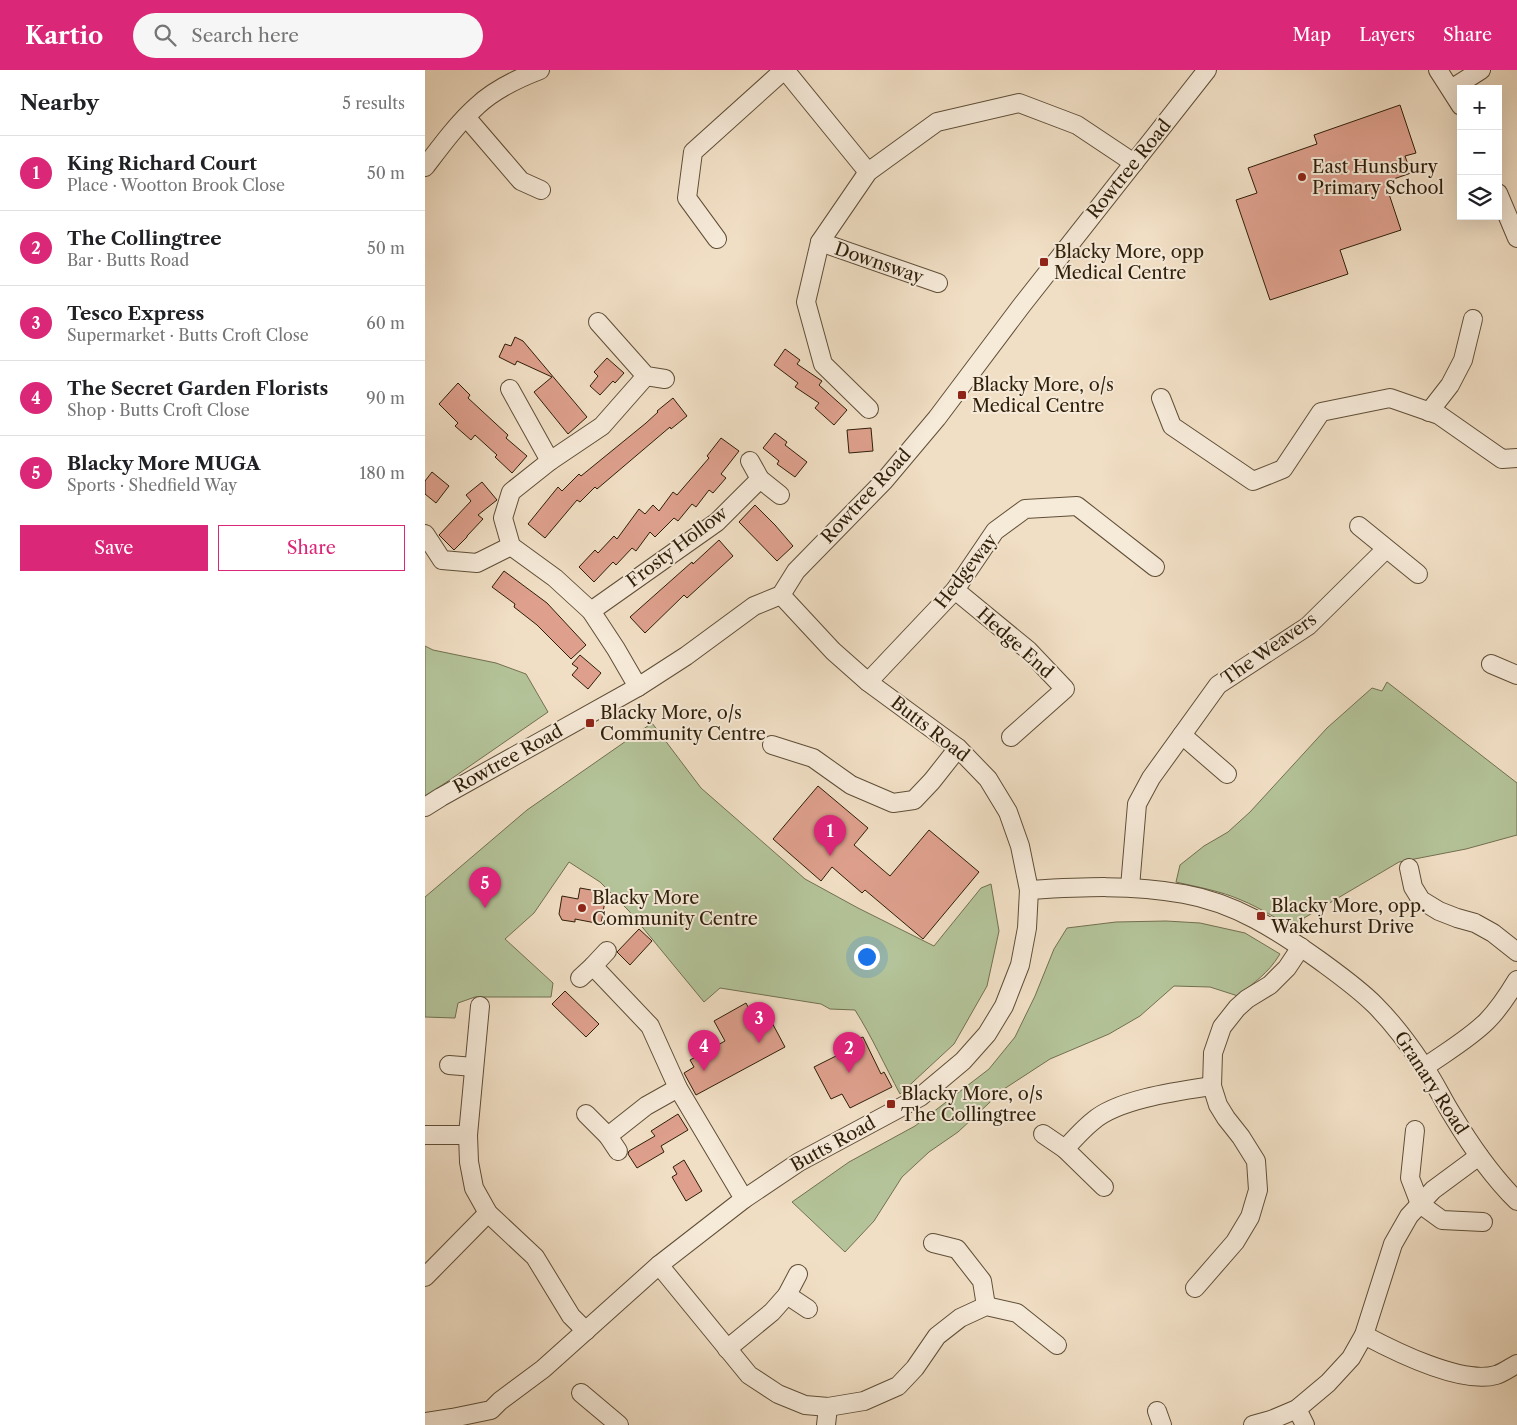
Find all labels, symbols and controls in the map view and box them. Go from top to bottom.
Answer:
search box [133,13,483,58]
text: Kartio [25,21,103,50]
icon: search [151,21,179,49]
text: Search here [191,24,299,47]
text: Map [1293,24,1331,46]
text: Layers [1359,24,1415,46]
text: Share [1443,24,1492,46]
map controls [1457,85,1502,220]
button: + [1457,85,1502,130]
text: Nearby [20,90,99,115]
text: 5 results [342,93,405,113]
street label: Rowtree Road [1082,115,1176,223]
button: − [1457,130,1502,175]
text: King Richard Court [67,152,257,175]
place label: East Hunsbury Primary School [1312,156,1444,199]
text: 1 [32,163,40,183]
text: 50 m [367,163,405,183]
marker: East Hunsbury Primary School [1296,171,1308,183]
text: Place · Wootton Brook Close [67,175,285,195]
button: layers [1457,175,1502,220]
text: The Collingtree [67,227,222,250]
text: 2 [31,238,41,258]
text: 50 m [367,238,405,258]
street label: Downsway [832,238,927,289]
place label: Blacky More, opp Medical Centre [1054,241,1204,284]
text: Bar · Butts Road [67,250,189,270]
marker: Blacky More, opp Medical Centre [1038,256,1050,268]
text: Tesco Express [67,302,204,325]
text: 3 [31,313,41,333]
text: 60 m [366,313,405,333]
text: Supermarket · Butts Croft Close [67,325,309,345]
place label: Blacky More, o/s Medical Centre [972,374,1114,417]
text: The Secret Garden Florists [67,377,328,400]
text: 4 [31,388,41,408]
text: 90 m [366,388,405,408]
marker: Blacky More, o/s Medical Centre [956,389,968,401]
text: Shop · Butts Croft Close [67,400,250,420]
street label: Rowtree Road [816,444,916,548]
text: Blacky More MUGA [67,452,260,475]
text: 5 [32,463,40,483]
text: 180 m [359,463,405,483]
text: Sports · Shedfield Way [67,475,237,495]
street label: Frosty Hollow [622,501,733,592]
button: Save [20,525,208,571]
button: Share [218,525,405,571]
street label: Hedgeway [930,529,1003,613]
street label: Hedge End [972,603,1058,683]
street label: The Weavers [1217,608,1321,690]
street label: Butts Road [886,692,974,766]
place label: Blacky More, o/s Community Centre [600,702,766,745]
marker: Blacky More, o/s Community Centre [584,717,596,729]
street label: Rowtree Road [449,720,567,798]
pin: 1 [814,815,846,856]
pin: 5 [469,867,501,908]
place label: Blacky More Community Centre [592,887,758,930]
place label: Blacky More, opp. Wakehurst Drive [1270,895,1426,938]
marker: Blacky More Community Centre [576,902,588,914]
marker: Blacky More, opp. Wakehurst Drive [1255,910,1267,922]
your location [854,944,880,970]
pin: 3 [743,1002,775,1043]
street label: Granary Road [1389,1027,1473,1139]
pin: 4 [688,1030,720,1071]
pin: 2 [833,1032,865,1073]
place label: Blacky More, o/s The Collingtree [901,1083,1043,1126]
marker: Blacky More, o/s The Collingtree [885,1098,897,1110]
street label: Butts Road [787,1112,879,1176]

